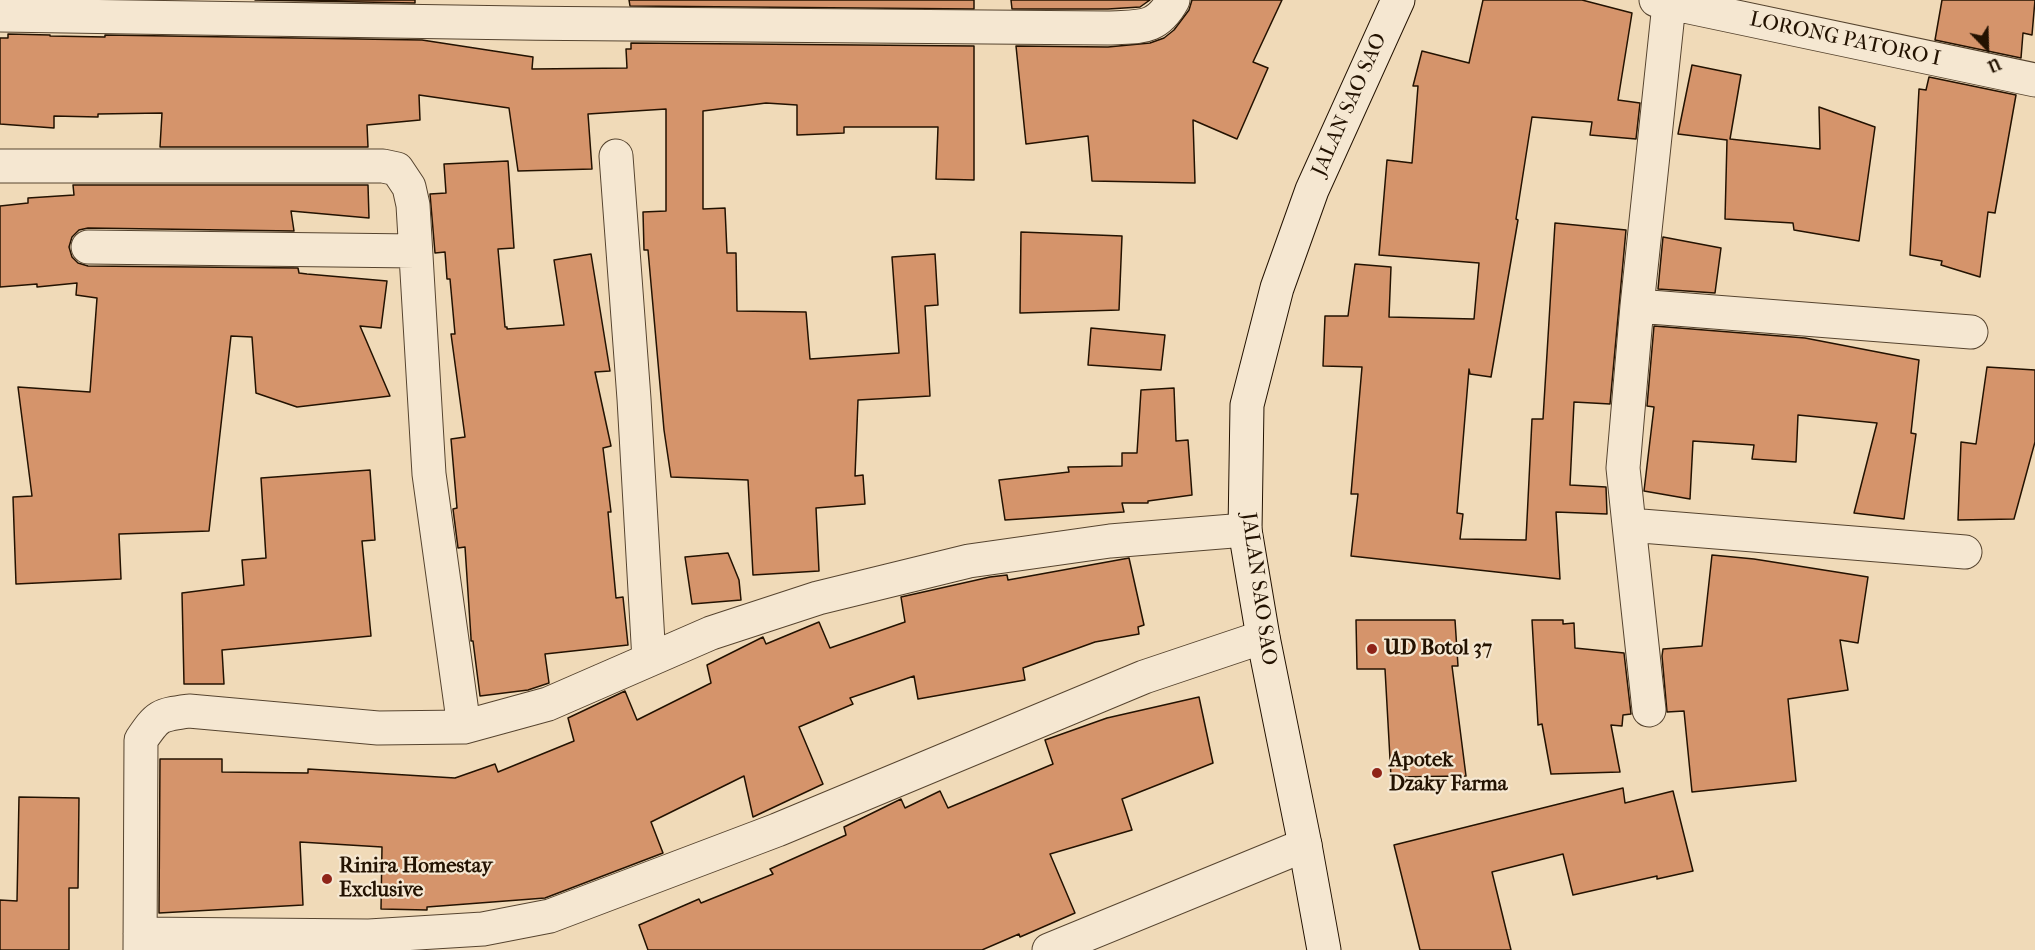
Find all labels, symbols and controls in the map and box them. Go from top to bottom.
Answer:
street label: LORONG PATORO I [1747,7,1943,73]
north arrow [1957,18,2017,78]
street label: JALAN SAO SAO [1307,30,1393,180]
text: U [1985,54,2004,76]
street label: JALAN SAO SAO [1235,511,1281,667]
place label: UD Botol 37 [1384,636,1492,662]
marker: UD Botol 37 [1365,642,1379,656]
place label: Apotek Dzaky Farma [1389,748,1507,798]
marker: Apotek Dzaky Farma [1370,766,1384,780]
place label: Rinira Homestay Exclusive [339,854,492,904]
marker: Rinira Homestay Exclusive [320,872,334,886]

